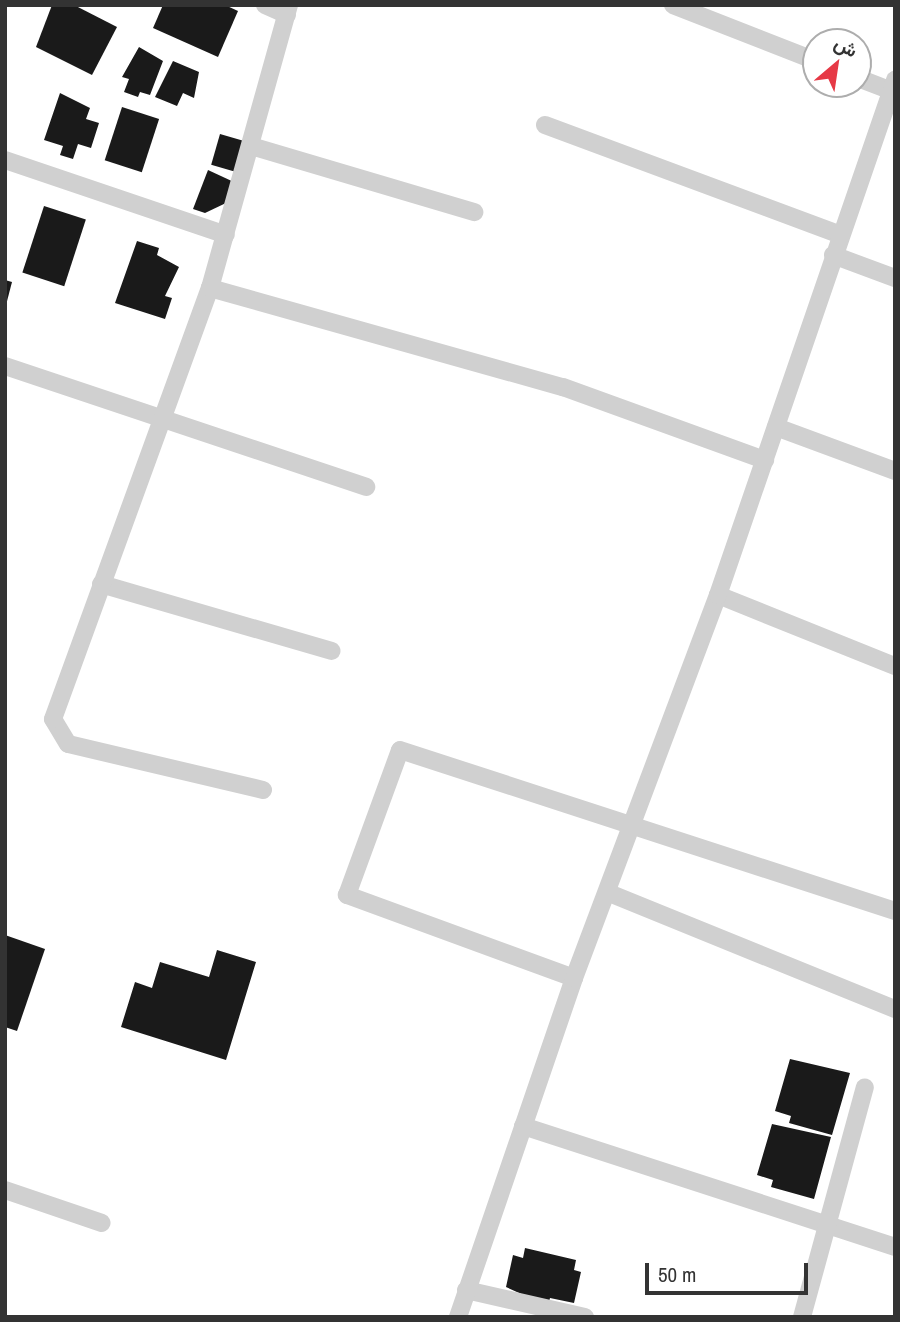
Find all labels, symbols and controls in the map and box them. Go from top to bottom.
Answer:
north arrow [802,28,872,98]
text: ش [830,29,863,63]
scale bar [648,1248,811,1292]
text: 50 m [658,1260,696,1289]

